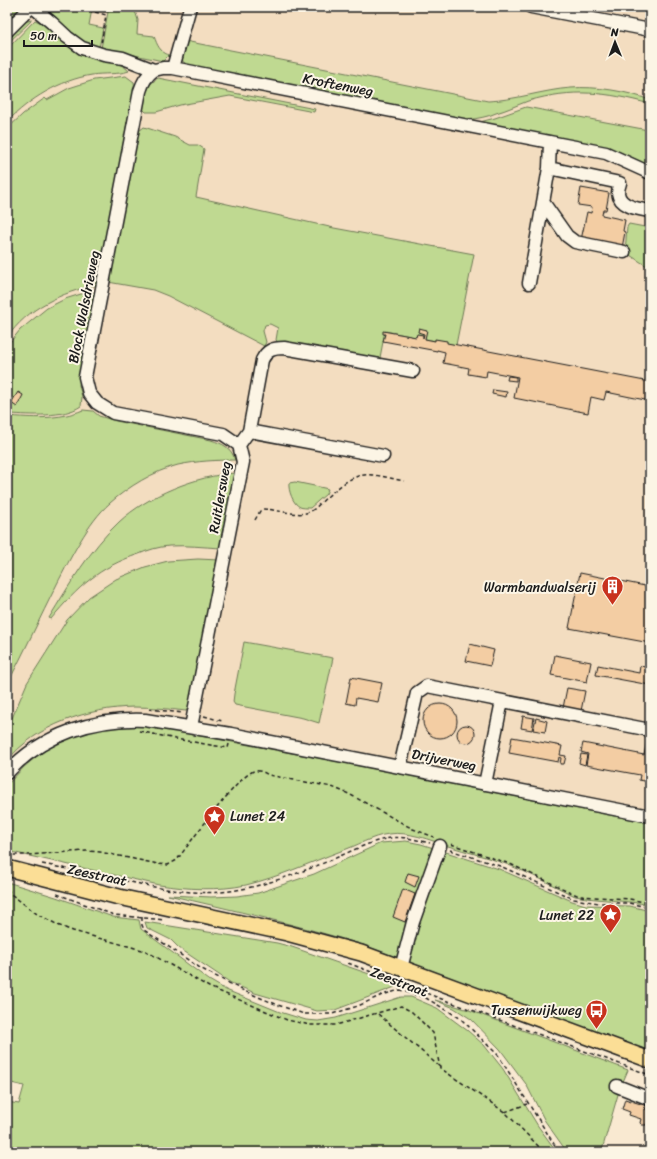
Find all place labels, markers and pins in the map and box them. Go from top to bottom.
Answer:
building icon: Warmbandwalserij [599,574,625,607]
place label: Warmbandwalserij [484,575,596,600]
place icon: Lunet 24 [202,803,228,836]
place label: Lunet 24 [230,804,286,829]
place icon: Lunet 22 [597,902,623,935]
place label: Lunet 22 [539,903,594,928]
bus stop icon: Tussenwijkweg [584,997,610,1030]
place label: Tussenwijkweg [491,998,582,1023]

